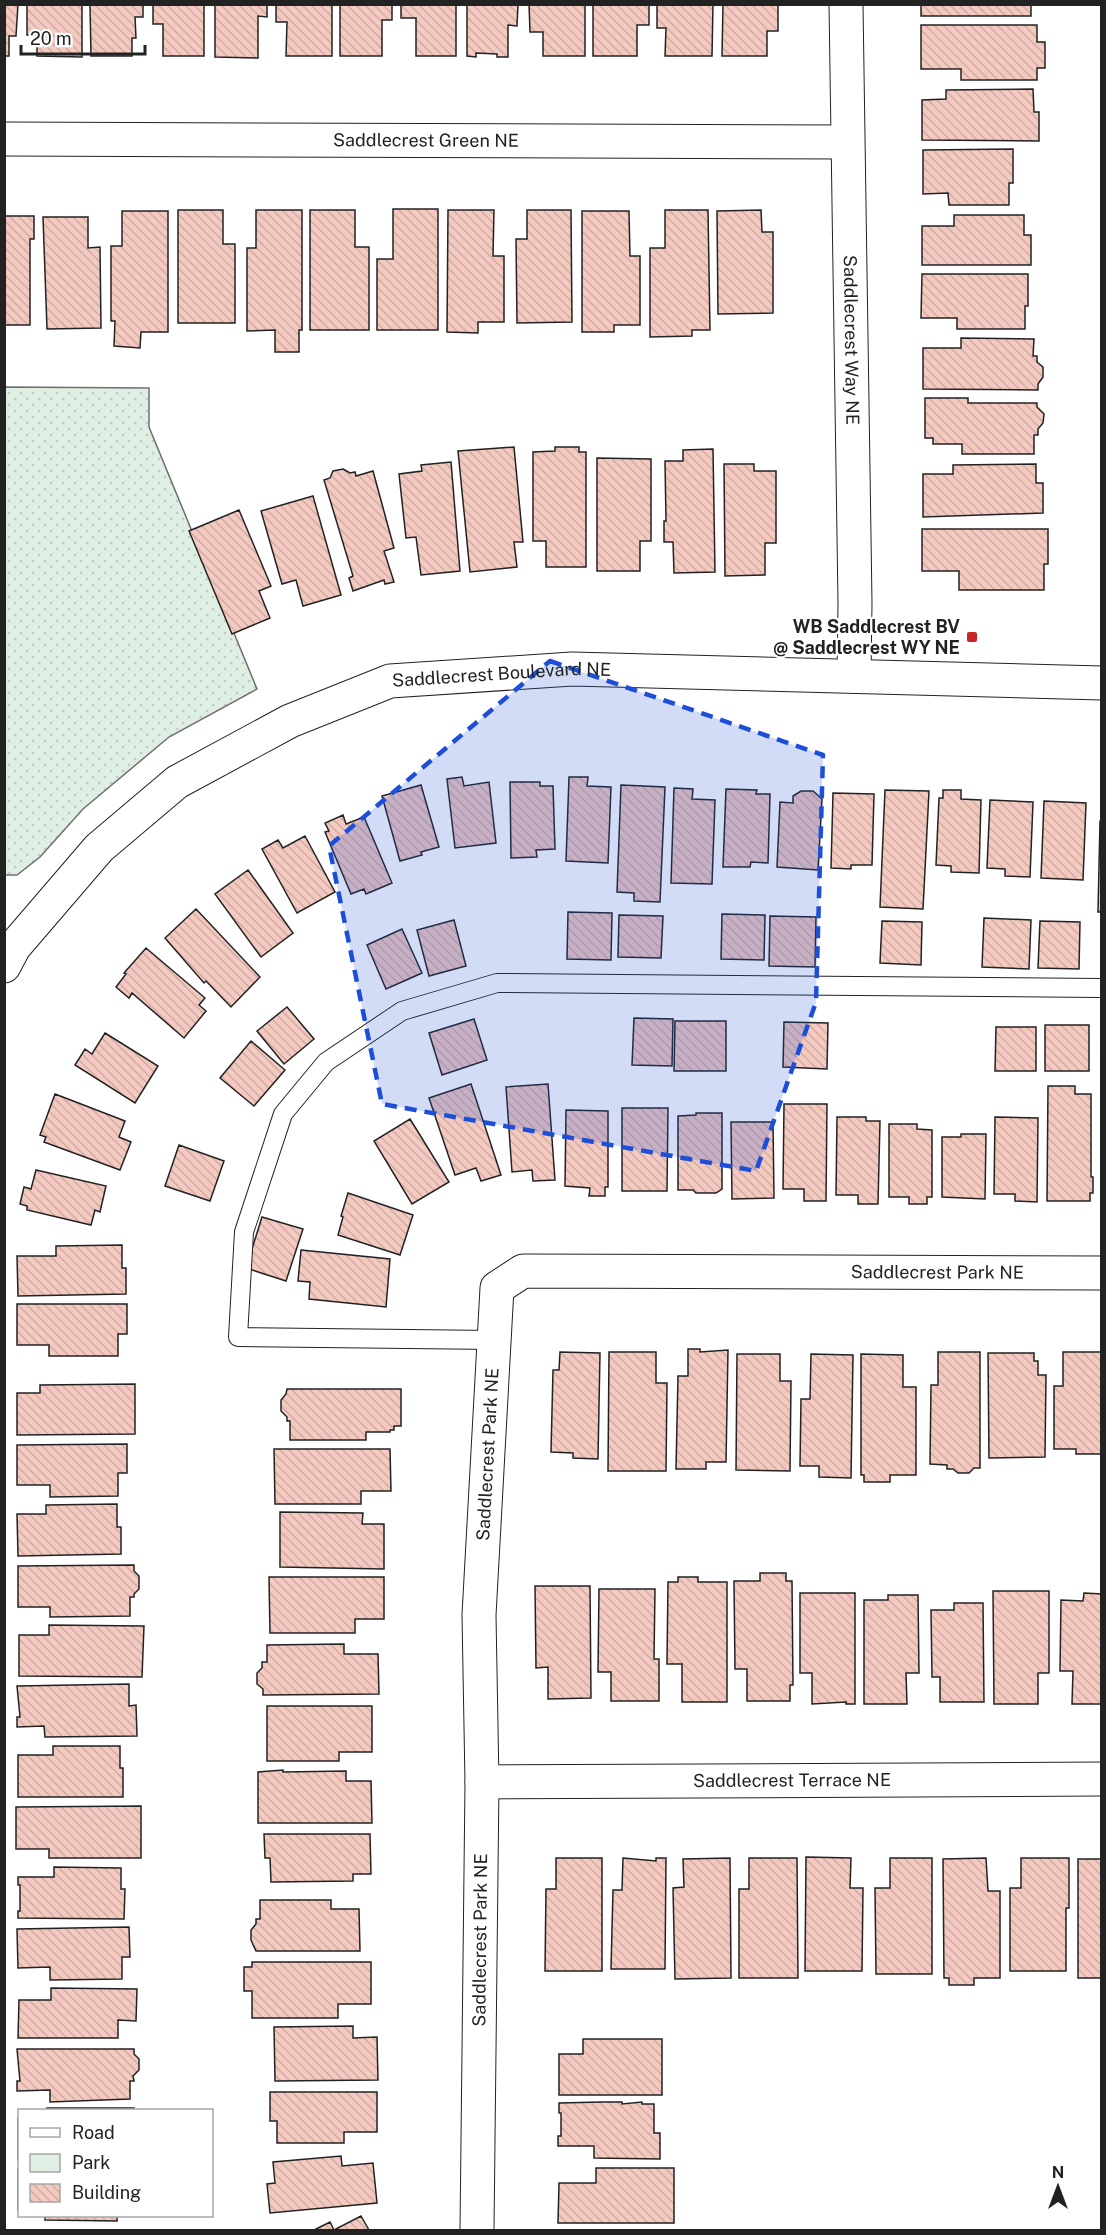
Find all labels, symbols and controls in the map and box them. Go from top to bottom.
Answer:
scale bar [21,18,146,56]
text: 20 m [30,28,72,49]
street label: Saddlecrest Green NE [333,129,519,151]
street label: Saddlecrest Way NE [840,255,863,425]
place label: WB Saddlecrest BV @ Saddlecrest WY NE [773,616,960,658]
marker: WB Saddlecrest BV @ Saddlecrest WY NE [965,630,979,644]
street label: Saddlecrest Boulevard NE [391,658,611,691]
street label: Saddlecrest Park NE [851,1261,1024,1283]
street label: Saddlecrest Park NE [472,1367,503,1541]
street label: Saddlecrest Terrace NE [693,1769,891,1791]
street label: Saddlecrest Park NE [468,1853,491,2027]
legend [18,2109,213,2217]
text: Road [72,2122,115,2143]
text: Park [72,2152,110,2173]
north arrow [1028,2157,1088,2217]
text: N [1052,2163,1064,2182]
text: Building [72,2182,141,2203]

